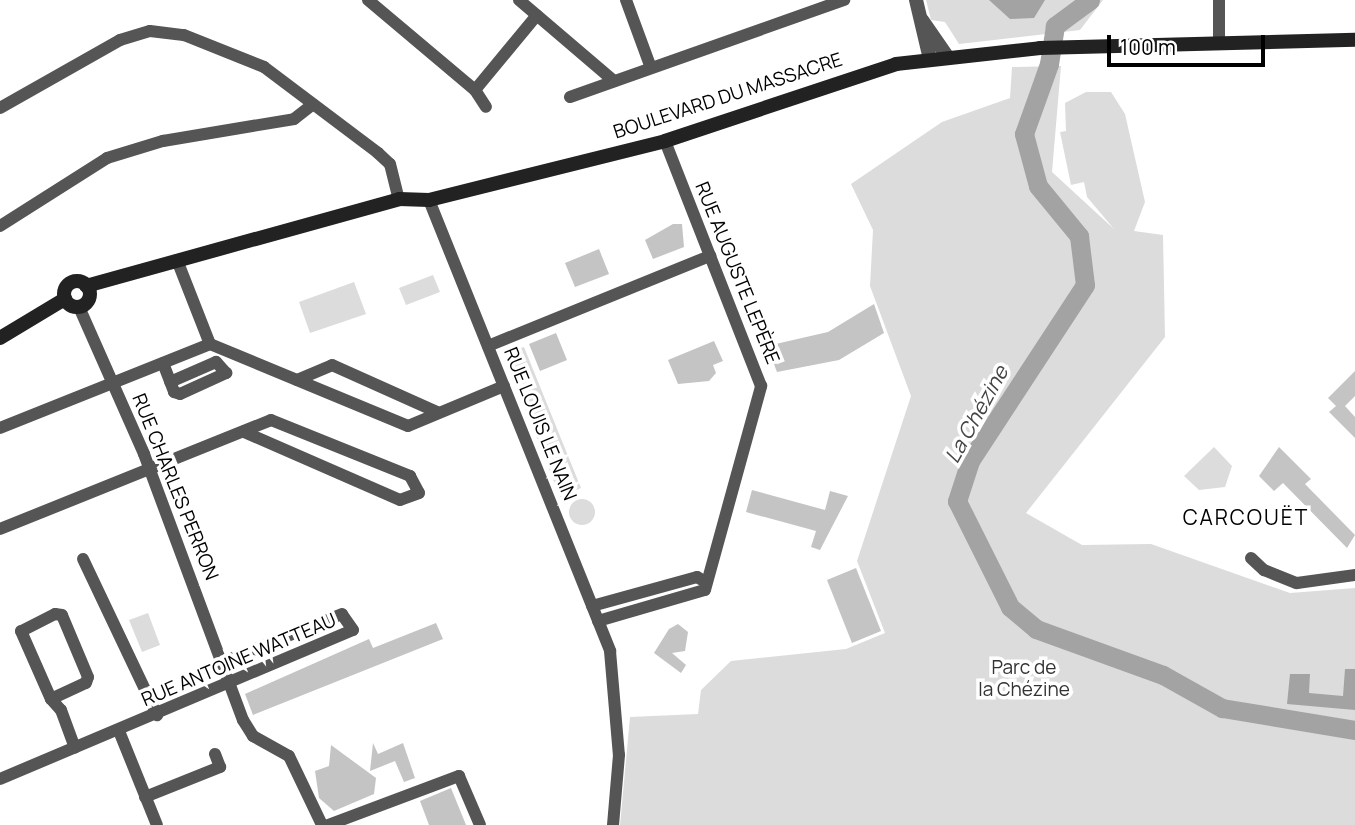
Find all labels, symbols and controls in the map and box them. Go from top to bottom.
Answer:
scale bar [1110,21,1268,65]
text: 100 m [1120,33,1176,61]
street label: BOULEVARD DU MASSACRE [611,48,845,144]
street label: RUE AUGUSTE LEPÈRE [690,179,784,367]
street label: RUE LOUIS LE NAIN [499,344,581,504]
water label: La Chézine [939,361,1013,467]
street label: RUE CHARLES PERRON [127,390,223,584]
district label: CARCOUËT [1184,504,1308,530]
street label: RUE ANTOINE WATTEAU [138,609,340,711]
park label: Parc de la Chézine [978,657,1070,701]

